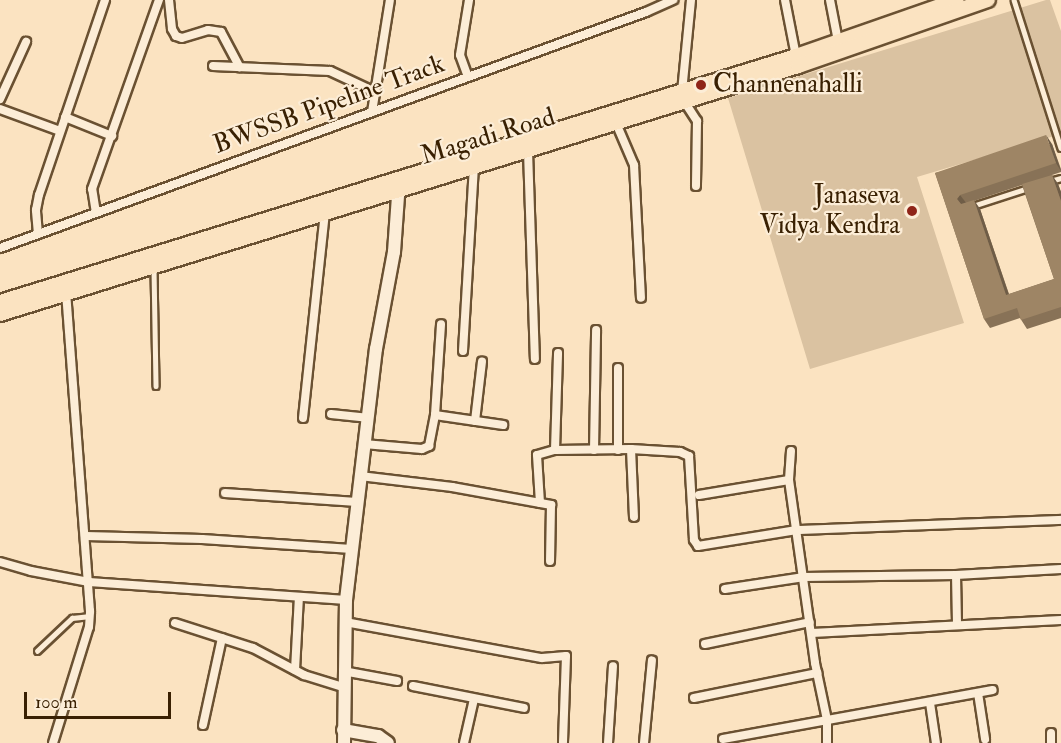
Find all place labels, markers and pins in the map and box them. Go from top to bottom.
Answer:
place label: Channenahalli [713,69,863,101]
marker: Channenahalli [694,78,708,92]
place label: Janaseva Vidya Kendra [759,180,900,242]
marker: Janaseva Vidya Kendra [905,204,919,218]

